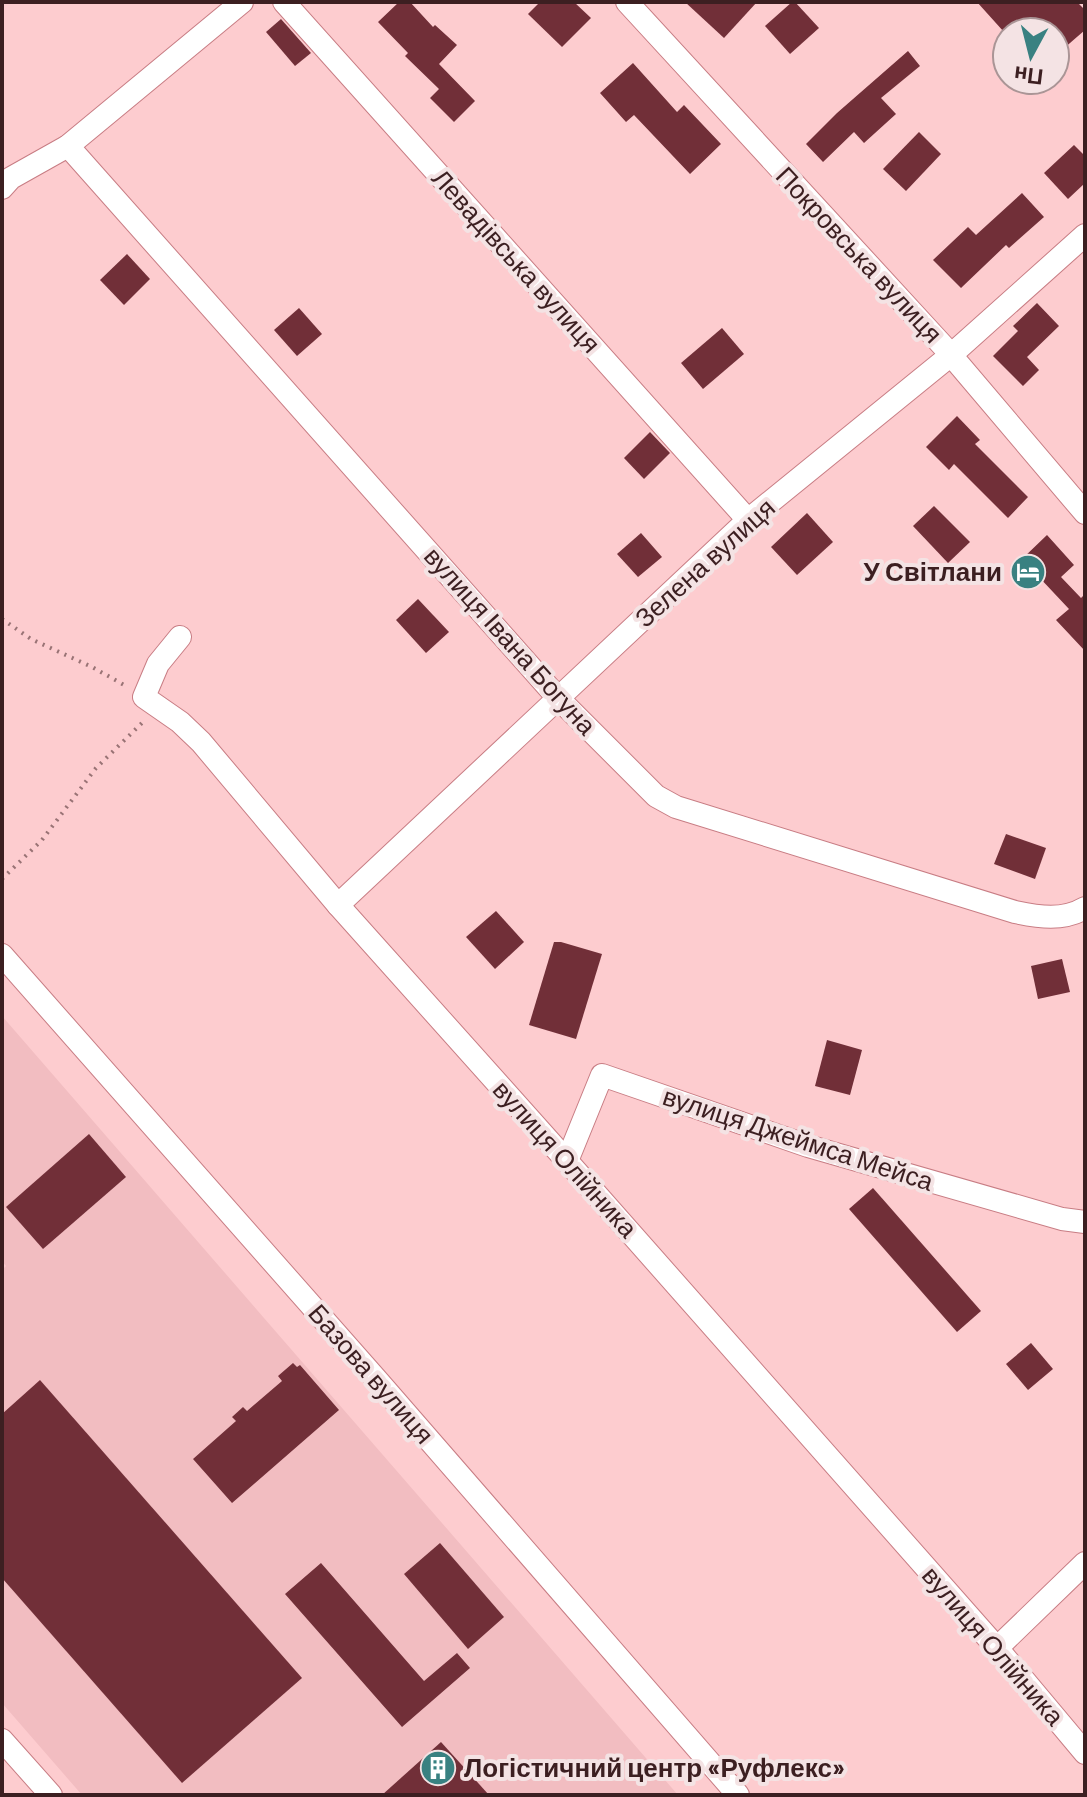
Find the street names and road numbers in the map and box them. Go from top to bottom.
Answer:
street label: Покровська вулиця [771,160,950,348]
street label: Левадівська вулиця [426,162,608,358]
street label: Зелена вулиця [628,491,780,633]
street label: вулиця Івана Богуна [419,540,604,741]
street label: вулиця Олійника [488,1073,645,1243]
street label: вулиця Джеймса Мейса [659,1079,938,1196]
street label: Базова вулиця [303,1297,441,1449]
street label: вулиця Олійника [917,1559,1072,1731]

